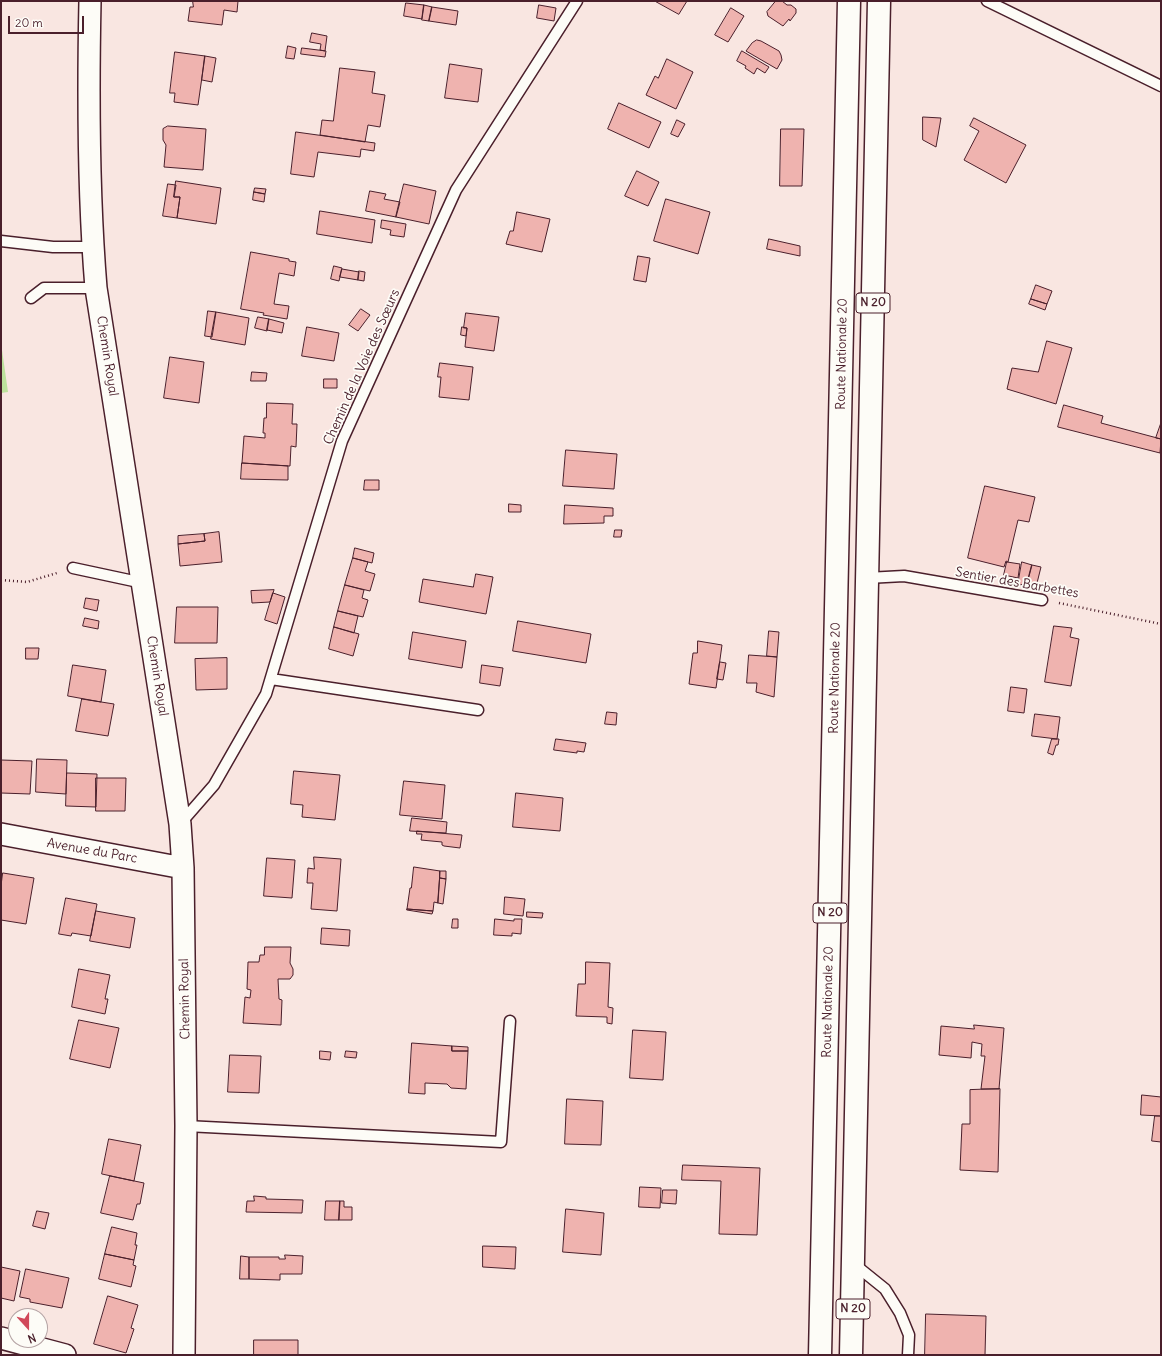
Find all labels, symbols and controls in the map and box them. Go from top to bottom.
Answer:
scale bar [10,8,86,34]
text: 20 m [15,15,43,30]
street label: Chemin de la Voie des Sœurs [321,287,403,447]
road number: N 20 [856,293,890,313]
street label: Route Nationale 20 [833,298,851,410]
street label: Chemin Royal [93,315,121,397]
street label: Sentier des Barbettes [954,564,1080,602]
street label: Route Nationale 20 [826,622,844,734]
street label: Chemin Royal [143,635,171,717]
street label: Avenue du Parc [45,835,139,867]
road number: N 20 [813,903,847,923]
street label: Route Nationale 20 [819,946,837,1058]
street label: Chemin Royal [176,958,194,1040]
road number: N 20 [836,1299,870,1319]
north arrow [8,1308,48,1348]
text: N [26,1330,38,1346]

